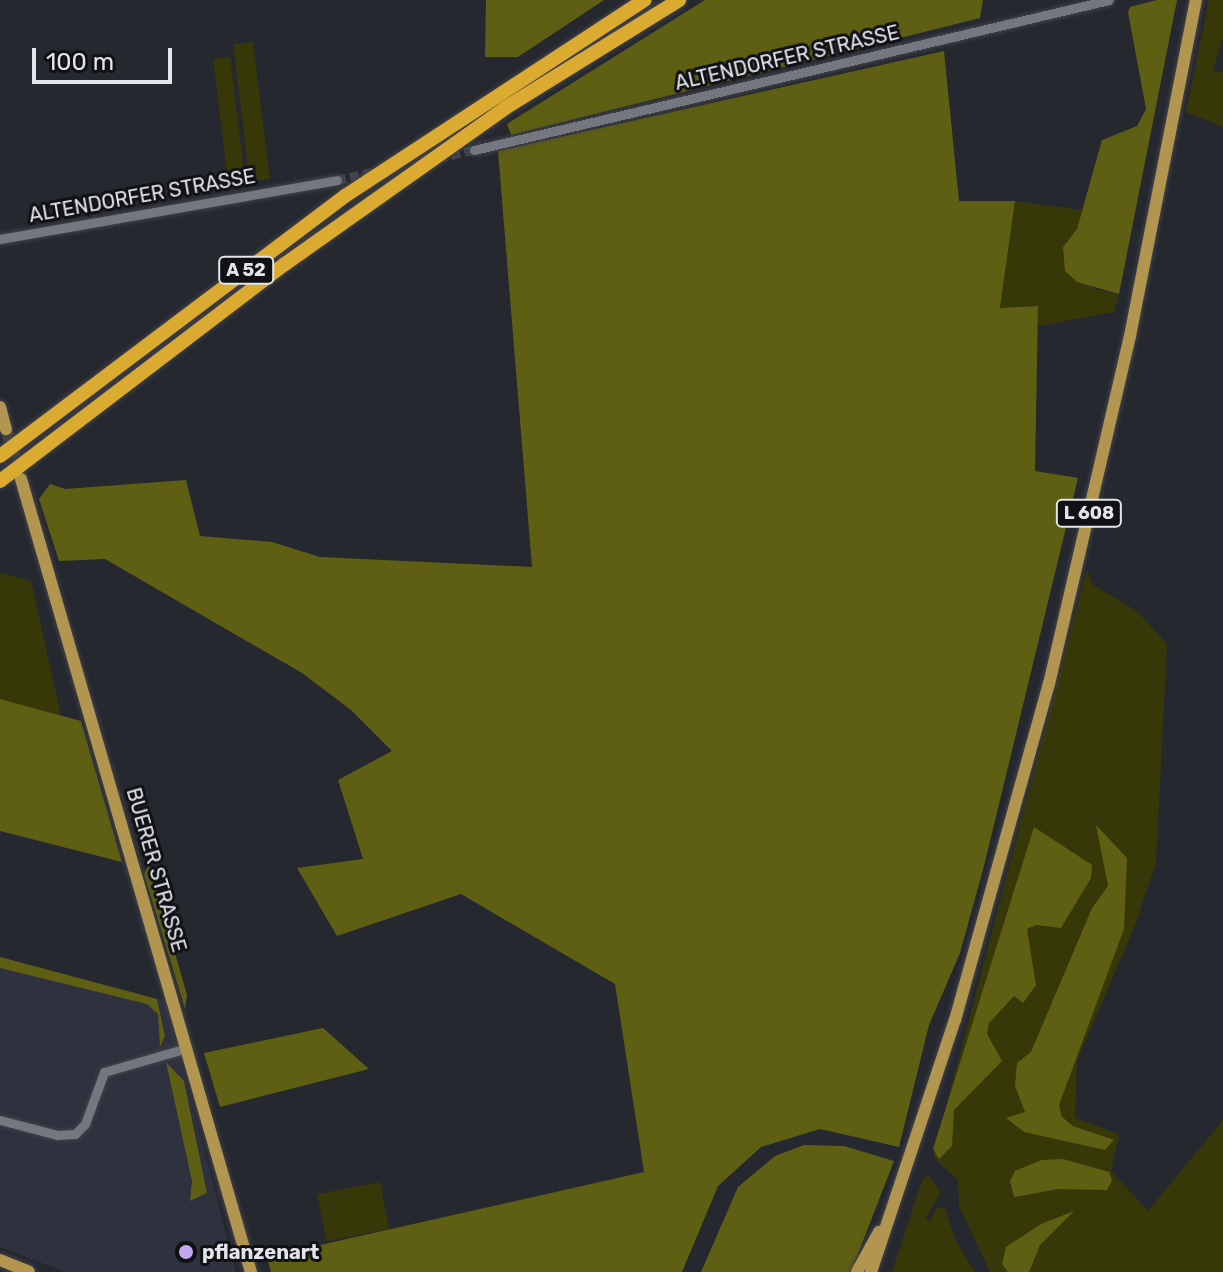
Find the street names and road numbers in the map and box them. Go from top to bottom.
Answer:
street label: ALTENDORFER STRASSE [673,21,901,95]
street label: ALTENDORFER STRASSE [27,164,257,228]
road number: A 52 [216,256,276,284]
road number: L 608 [1055,499,1123,527]
street label: BUERER STRASSE [121,785,191,955]

